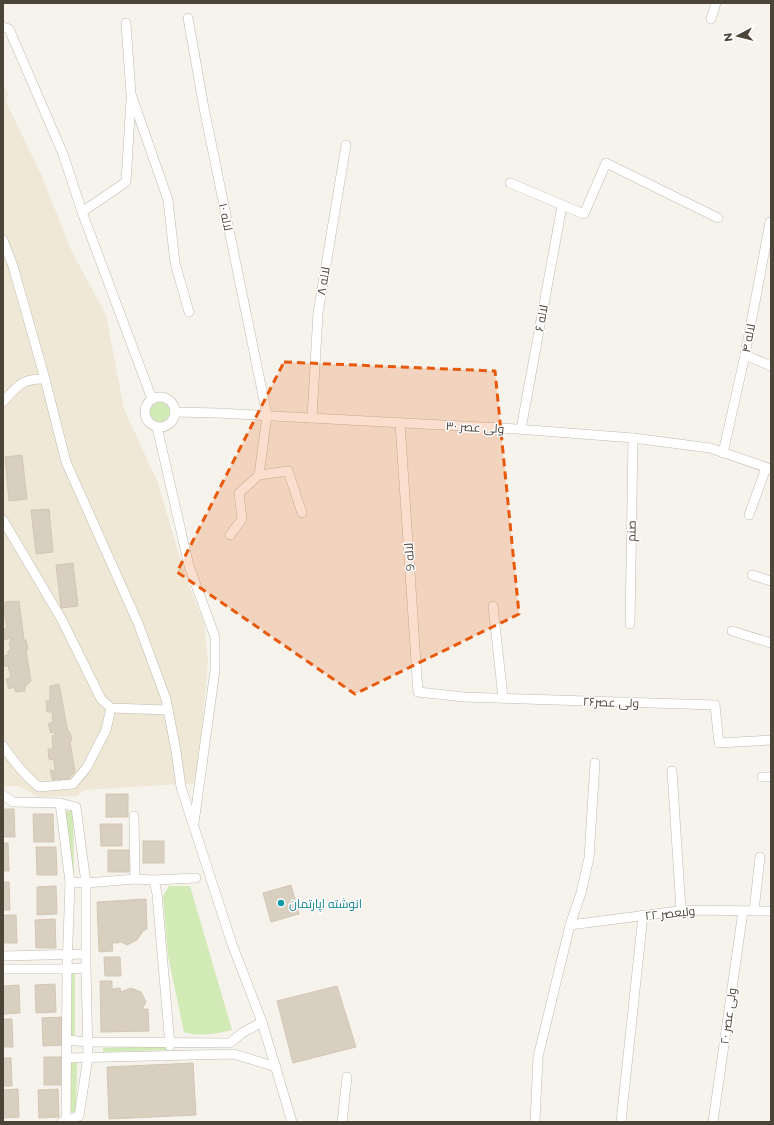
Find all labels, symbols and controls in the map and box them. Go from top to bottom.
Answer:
north arrow [718,16,758,56]
text: N [721,32,736,42]
street label: لاله ۱۰ [216,202,236,232]
street label: لاله ۸ [313,266,333,296]
street label: لاله ۶ [531,303,551,333]
street label: لاله ۴ [738,322,758,354]
street label: ولی عصر ۳۰ [445,418,505,436]
street label: صنم [623,520,640,542]
street label: لاله 9 [401,542,417,572]
street label: ولی عصر۲۶ [583,694,639,710]
place label: انوشته اپارتمان [289,896,362,913]
marker: انوشته اپارتمان [276,898,286,908]
street label: ولیعصر ۲۲ [644,903,696,923]
street label: ولی عصر ۲۰ [717,987,739,1045]

